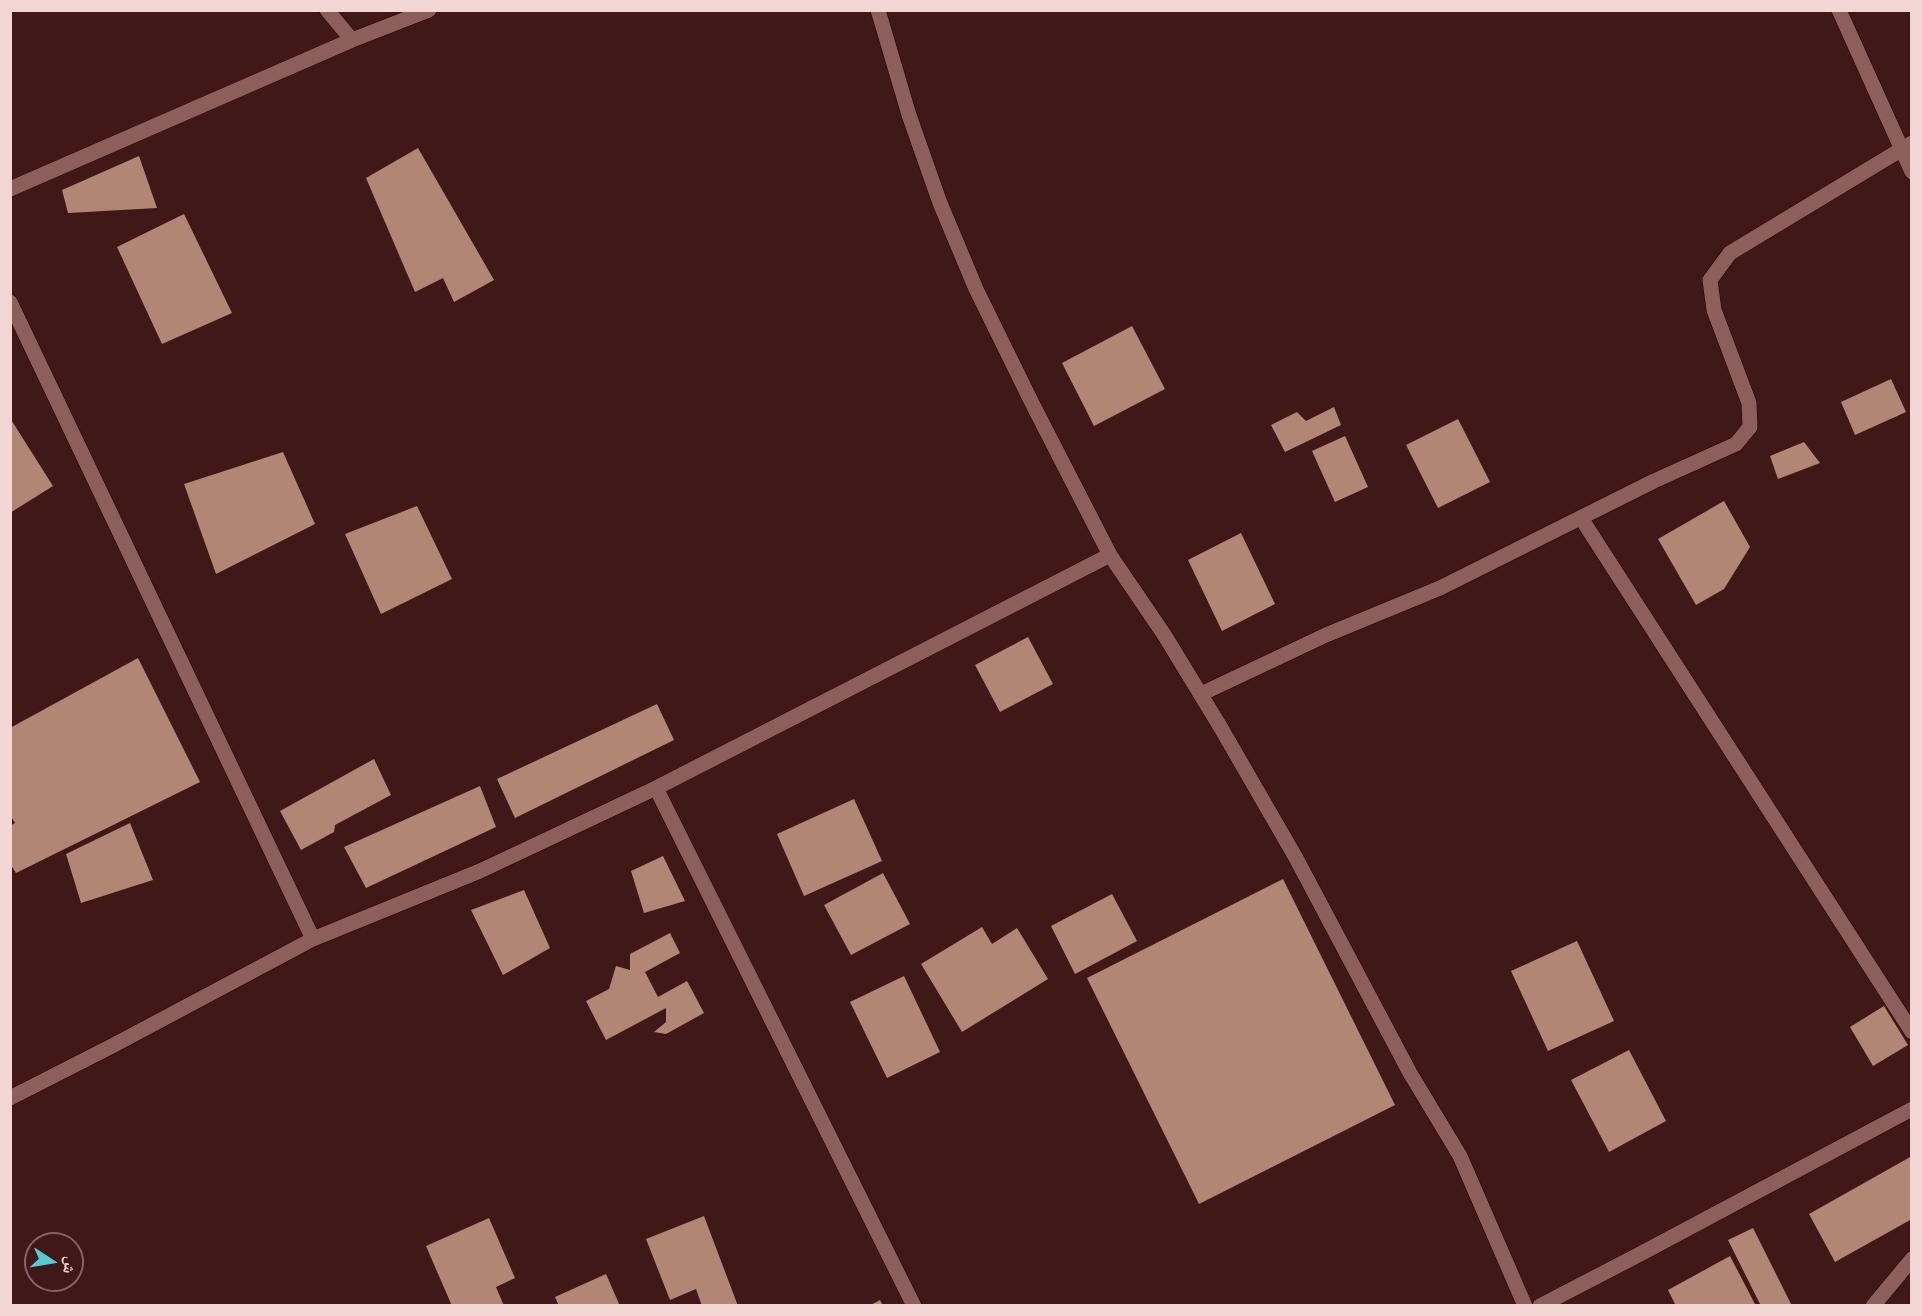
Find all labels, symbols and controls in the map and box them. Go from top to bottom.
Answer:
north arrow [24,1232,84,1292]
text: ش [59,1255,81,1276]

